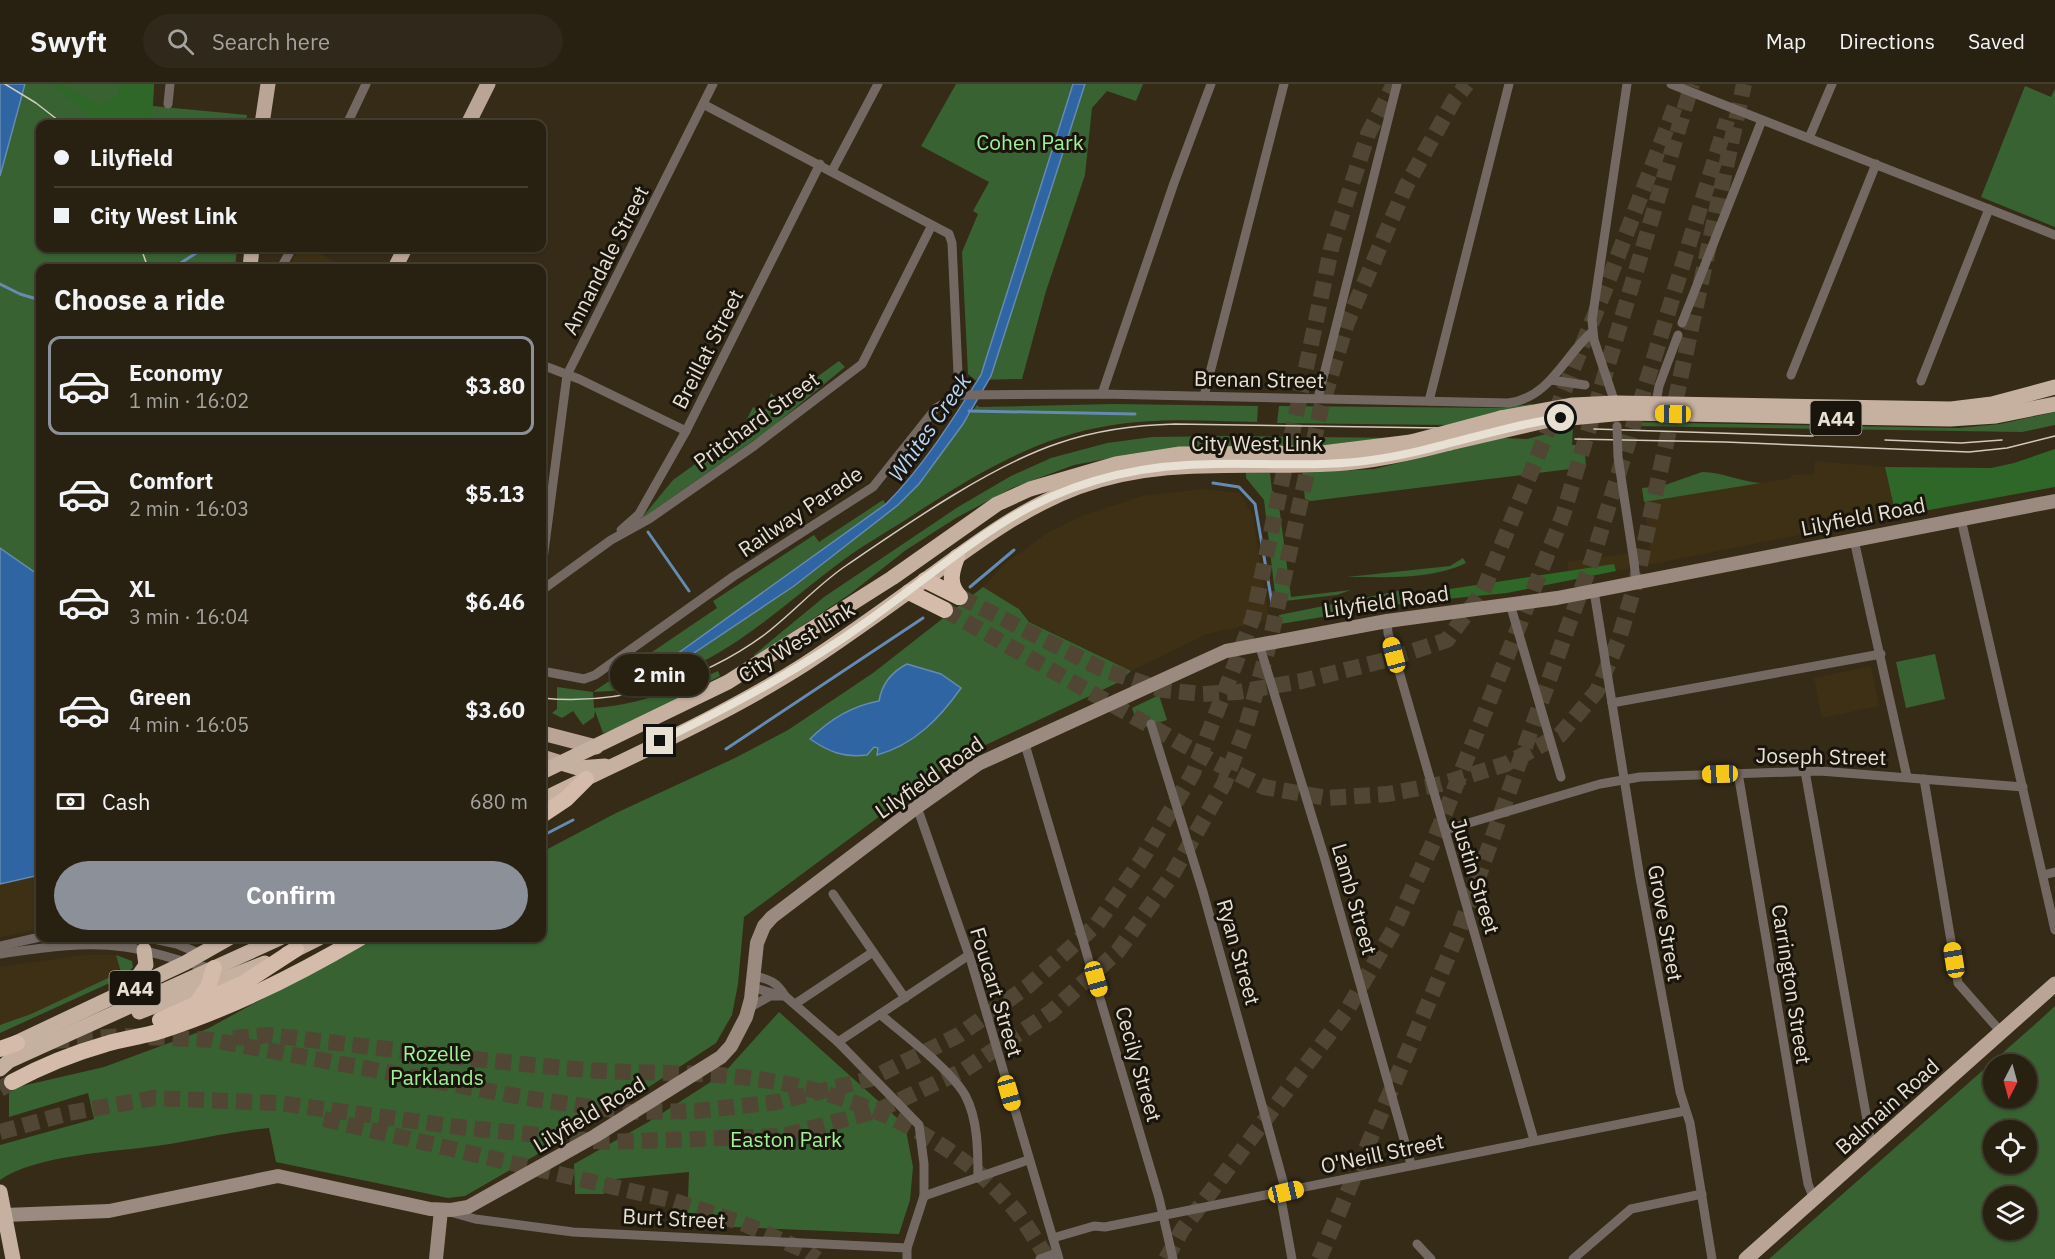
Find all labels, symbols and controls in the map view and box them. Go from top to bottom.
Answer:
search box [143,14,563,68]
text: Swyft [30,23,107,60]
icon: search [164,25,197,58]
text: Search here [212,27,330,56]
text: Map [1766,27,1806,55]
text: Directions [1839,27,1935,55]
text: Saved [1968,27,2025,55]
park label: Cohen Park [976,128,1084,156]
text: Lilyfield [90,143,173,172]
street label: Annandale Street [555,181,655,339]
text: City West Link [90,201,238,230]
text: Choose a ride [54,282,225,317]
street label: Breillat Street [665,284,749,414]
text: Economy [129,358,223,387]
icon: car [57,359,111,413]
street label: Brenan Street [1194,364,1324,394]
street label: Pritchard Street [688,365,824,475]
water label: Whites Creek [881,367,977,487]
text: $3.80 [465,371,525,400]
text: 1 min · 16:02 [129,387,249,414]
road number: A44 [1810,401,1862,435]
route start [1547,404,1574,431]
car [1655,405,1691,423]
street label: City West Link [1191,429,1323,457]
street label: Railway Parade [732,459,868,563]
text: Comfort [129,466,213,495]
icon: car [57,467,111,521]
text: $5.13 [465,479,525,508]
street label: Lilyfield Road [1798,490,1928,542]
text: 2 min · 16:03 [129,495,249,522]
text: XL [129,574,155,603]
icon: car [57,575,111,629]
street label: Lilyfield Road [1321,578,1451,624]
text: $6.46 [465,587,525,616]
street label: City West Link [733,595,859,689]
text: 3 min · 16:04 [129,603,249,630]
car [1381,635,1407,675]
callout: 2 min [610,654,710,696]
text: 2 min [633,661,686,688]
text: Green [129,682,191,711]
icon: car [57,683,111,737]
text: $3.60 [465,695,525,724]
text: 4 min · 16:05 [129,711,249,738]
route end [646,727,673,754]
street label: Lilyfield Road [869,729,989,825]
street label: Joseph Street [1755,741,1887,771]
car [1702,764,1738,784]
icon: cash [54,785,87,818]
text: Cash [102,787,151,816]
text: 680 m [470,788,528,815]
street label: Justin Street [1445,815,1507,937]
street label: Lamb Street [1326,840,1384,958]
button: Confirm [54,861,528,930]
street label: Grove Street [1642,862,1690,984]
street label: Ryan Street [1210,896,1268,1008]
street label: Carrington Street [1766,902,1818,1066]
street label: Foucart Street [964,924,1030,1060]
car [1942,941,1966,979]
car [1082,959,1110,999]
road number: A44 [110,971,160,1005]
street label: Cecily Street [1109,1003,1169,1125]
park label: Rozelle Parklands [390,1039,484,1091]
street label: Balmain Road [1829,1052,1945,1160]
north arrow [1983,1054,2037,1108]
map controls [1983,1054,2037,1240]
street label: Lilyfield Road [528,1069,650,1159]
car [995,1073,1023,1113]
button: locate [1983,1120,2037,1174]
park label: Easton Park [730,1125,842,1153]
street label: O'Neill Street [1318,1126,1446,1180]
car [1266,1179,1306,1205]
button: layers [1983,1186,2037,1240]
street label: Burt Street [622,1201,726,1235]

